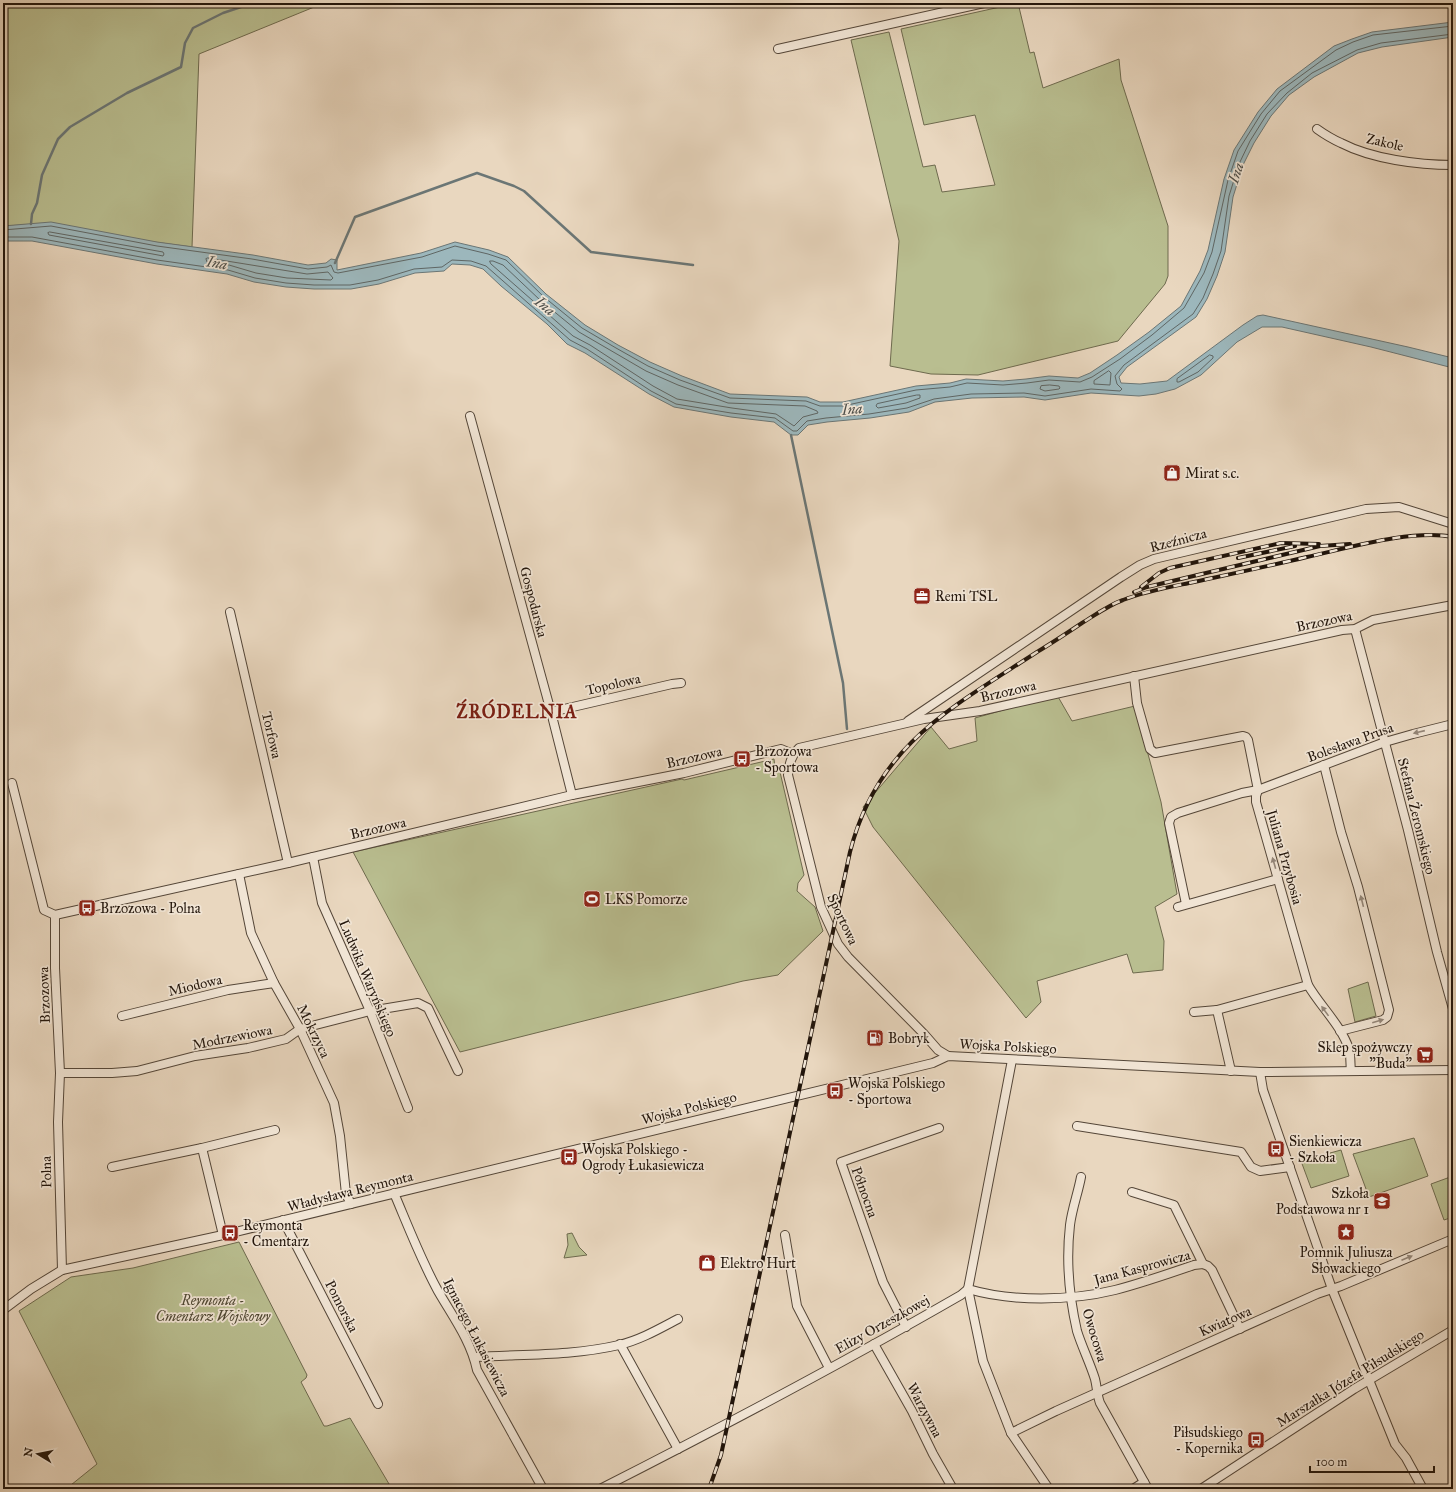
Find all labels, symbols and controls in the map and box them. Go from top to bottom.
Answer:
street label: Zakole [1365,130,1405,155]
water label: Ina [1224,161,1248,186]
water label: Ina [204,252,229,274]
water label: Ina [531,292,559,319]
water label: Ina [840,399,863,419]
shop icon: Mirat s.c. [1162,463,1182,483]
place label: Mirat s.c. [1185,465,1239,482]
street label: Rzeźnicza [1148,525,1209,556]
street label: Gospodarska [516,565,551,639]
office icon: Remi TSL [912,586,932,606]
place label: Remi TSL [935,588,998,605]
street label: Brzozowa [1295,607,1354,636]
street label: Topolowa [584,670,642,699]
street label: Brzozowa [979,677,1038,706]
district label: ŹRÓDELNIA [456,698,578,723]
street label: Torfowa [258,710,285,760]
street label: Bolesława Prusa [1305,719,1396,766]
one-way arrow [1412,730,1425,736]
street label: Brzozowa [665,743,724,772]
place label: Brzozowa - Sportowa [755,743,818,776]
bus stop icon: Brzozowa - Sportowa [732,749,752,769]
street label: Stefana Żeromskiego [1394,756,1440,876]
street label: Juliana Przybosia [1261,806,1306,907]
street label: Brzozowa [349,814,408,843]
one-way arrow [1271,857,1277,869]
sports icon: LKS Pomorze [582,889,602,909]
place label: LKS Pomorze [605,891,688,908]
street label: Sportowa [823,891,862,948]
one-way arrow [1358,895,1364,907]
bus stop icon: Brzozowa - Polna [77,898,97,918]
place label: Brzozowa - Polna [100,900,201,917]
street label: Ludwika Waryńskiego [335,917,400,1040]
street label: Brzozowa [35,966,54,1024]
street label: Miodowa [167,971,224,1000]
street label: Mokrzyca [293,1002,334,1061]
one-way arrow [1322,1006,1330,1016]
one-way arrow [1372,1018,1384,1024]
street label: Modrzewiowa [191,1021,274,1054]
fuel station icon: Bobryk [865,1028,885,1048]
place label: Bobryk [888,1030,930,1047]
street label: Wojska Polskiego [959,1035,1057,1058]
place label: Sklep spożywczy "Buda" [1318,1039,1412,1072]
supermarket icon: Sklep spożywczy "Buda" [1415,1045,1435,1065]
place label: Wojska Polskiego - Sportowa [848,1075,945,1108]
bus stop icon: Wojska Polskiego - Sportowa [825,1081,845,1101]
street label: Wojska Polskiego [640,1088,738,1128]
place label: Sienkiewicza - Szkoła [1289,1133,1362,1166]
bus stop icon: Sienkiewicza - Szkoła [1266,1139,1286,1159]
place label: Wojska Polskiego - Ogrody Łukasiewicza [582,1141,704,1174]
bus stop icon: Wojska Polskiego - Ogrody Łukasiewicza [559,1147,579,1167]
street label: Polna [38,1156,55,1188]
street label: Północna [848,1164,882,1220]
street label: Władysława Reymonta [286,1168,415,1215]
place label: Szkoła Podstawowa nr 1 [1276,1185,1369,1218]
school or university icon: Szkoła Podstawowa nr 1 [1372,1191,1392,1211]
place label: Reymonta - Cmentarz [243,1217,309,1250]
place icon: Pomnik Juliusza Słowackiego [1336,1222,1356,1242]
bus stop icon: Reymonta - Cmentarz [220,1223,240,1243]
place label: Pomnik Juliusza Słowackiego [1300,1244,1392,1277]
street label: Jana Kasprowicza [1090,1246,1193,1290]
shop icon: Elektro Hurt [697,1253,717,1273]
place label: Elektro Hurt [720,1255,796,1272]
one-way arrow [1401,1255,1413,1261]
street label: Ignacego Łukasiewicza [439,1275,514,1399]
street label: Pomorska [321,1277,362,1335]
street label: Elizy Orzeszkowej [832,1291,932,1357]
park label: Reymonta - Cmentarz Wojskowy [156,1292,271,1325]
street label: Kwiatowa [1196,1302,1254,1341]
street label: Owocowa [1078,1306,1111,1364]
street label: Marszałka Józefa Piłsudskiego [1273,1326,1428,1432]
street label: Warzywna [903,1380,946,1441]
place label: Piłsudskiego - Kopernika [1173,1424,1243,1457]
bus stop icon: Piłsudskiego - Kopernika [1246,1430,1266,1450]
north arrow [18,1434,58,1474]
text: N [21,1446,36,1458]
scale bar [1310,1448,1434,1474]
text: 100 m [1316,1455,1347,1469]

